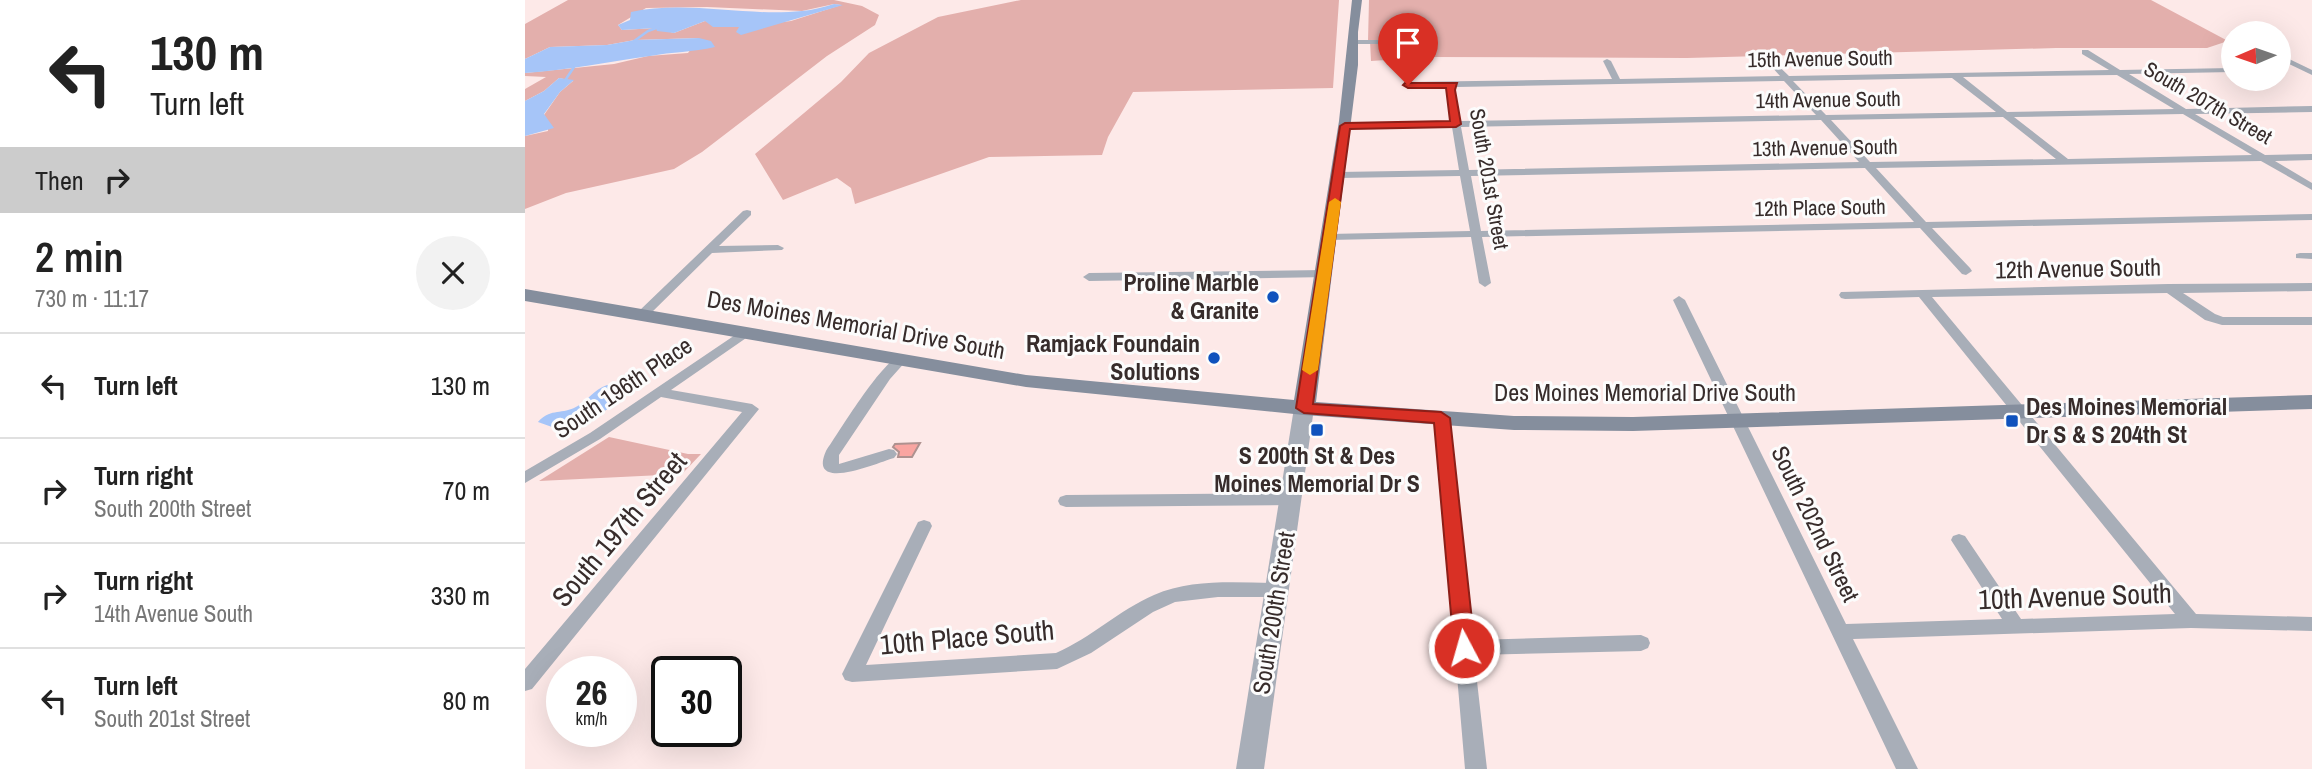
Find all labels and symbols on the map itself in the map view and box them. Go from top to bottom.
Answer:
pin [1378,13,1438,85]
north arrow [2221,21,2291,91]
street label: 15th Avenue South [1747,43,1893,74]
street label: South 207th Street [2139,54,2278,151]
street label: 14th Avenue South [1755,84,1901,115]
street label: South 201st Street [1463,106,1516,252]
street label: 13th Avenue South [1752,132,1898,163]
street label: 12th Place South [1754,192,1886,223]
street label: 12th Avenue South [1995,251,2161,285]
place label: Proline Marble & Granite [1123,266,1259,326]
street label: Des Moines Memorial Drive South [705,282,1008,366]
marker: Proline Marble & Granite [1265,289,1281,305]
place label: Ramjack Foundain Solutions [1026,327,1200,387]
street label: South 196th Place [547,329,698,445]
marker: Ramjack Foundain Solutions [1206,350,1222,366]
street label: Des Moines Memorial Drive South [1494,376,1796,408]
place label: Des Moines Memorial Dr S & S 204th St [2026,390,2227,450]
marker: Des Moines Memorial Dr S & S 204th St [2004,413,2020,429]
marker: S 200th St & Des Moines Memorial Dr S [1309,422,1325,438]
place label: S 200th St & Des Moines Memorial Dr S [1214,439,1420,499]
street label: South 202nd Street [1764,440,1868,607]
street label: South 197th Street [543,443,695,615]
street label: South 200th Street [1244,529,1302,696]
street label: 10th Avenue South [1978,574,2172,618]
street label: 10th Place South [878,610,1056,664]
position arrow [1427,611,1501,685]
speed limit sign: 30 [651,656,742,747]

